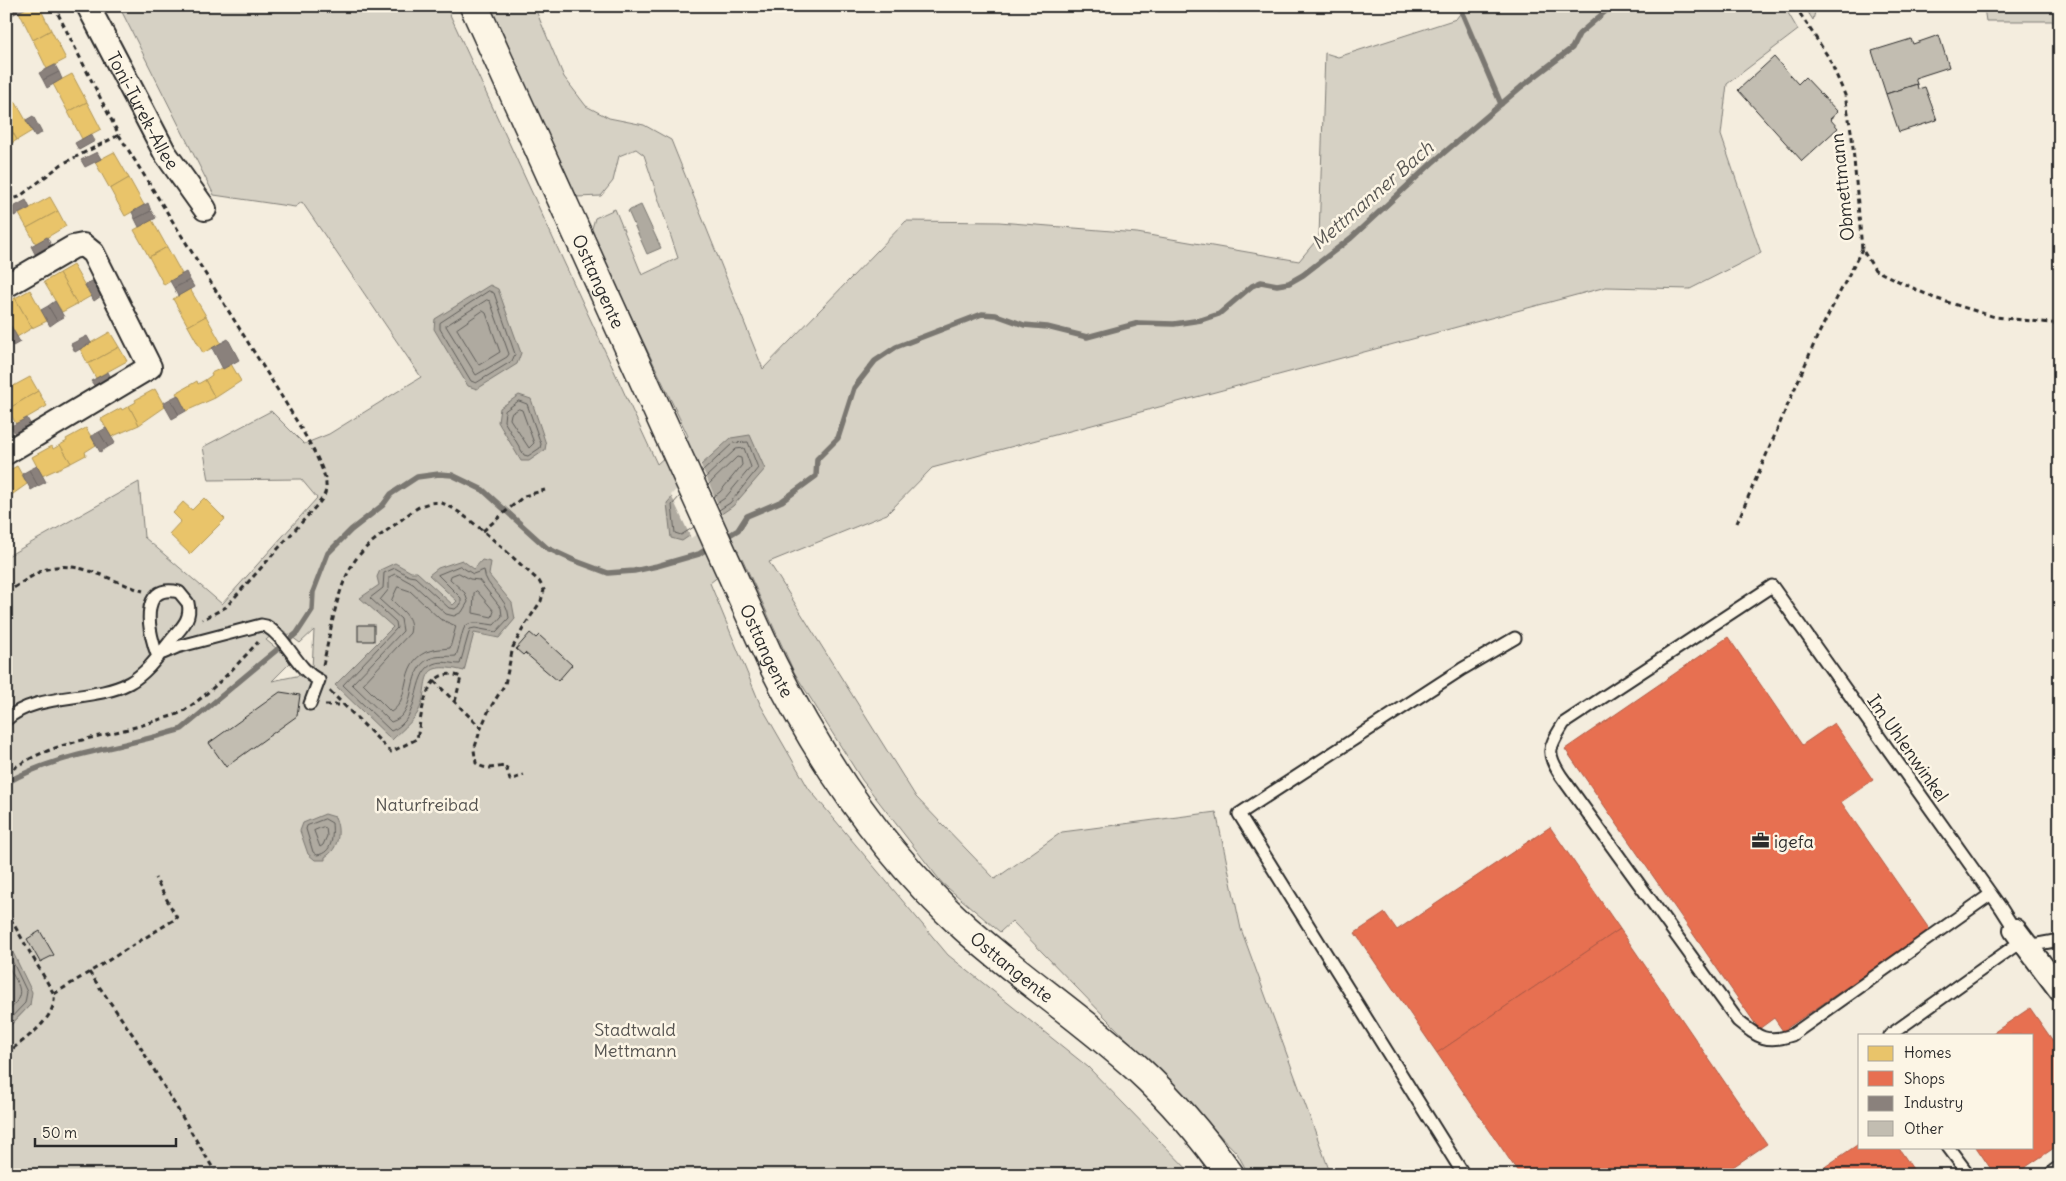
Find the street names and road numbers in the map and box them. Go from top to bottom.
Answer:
street label: Toni-Turek-Allee [102,47,184,174]
street label: Obmettmann [1825,132,1859,242]
street label: Osttangente [567,230,630,332]
street label: Osttangente [735,600,799,701]
street label: Im Uhlenwinkel [1863,690,1953,806]
street label: Osttangente [965,926,1058,1007]

